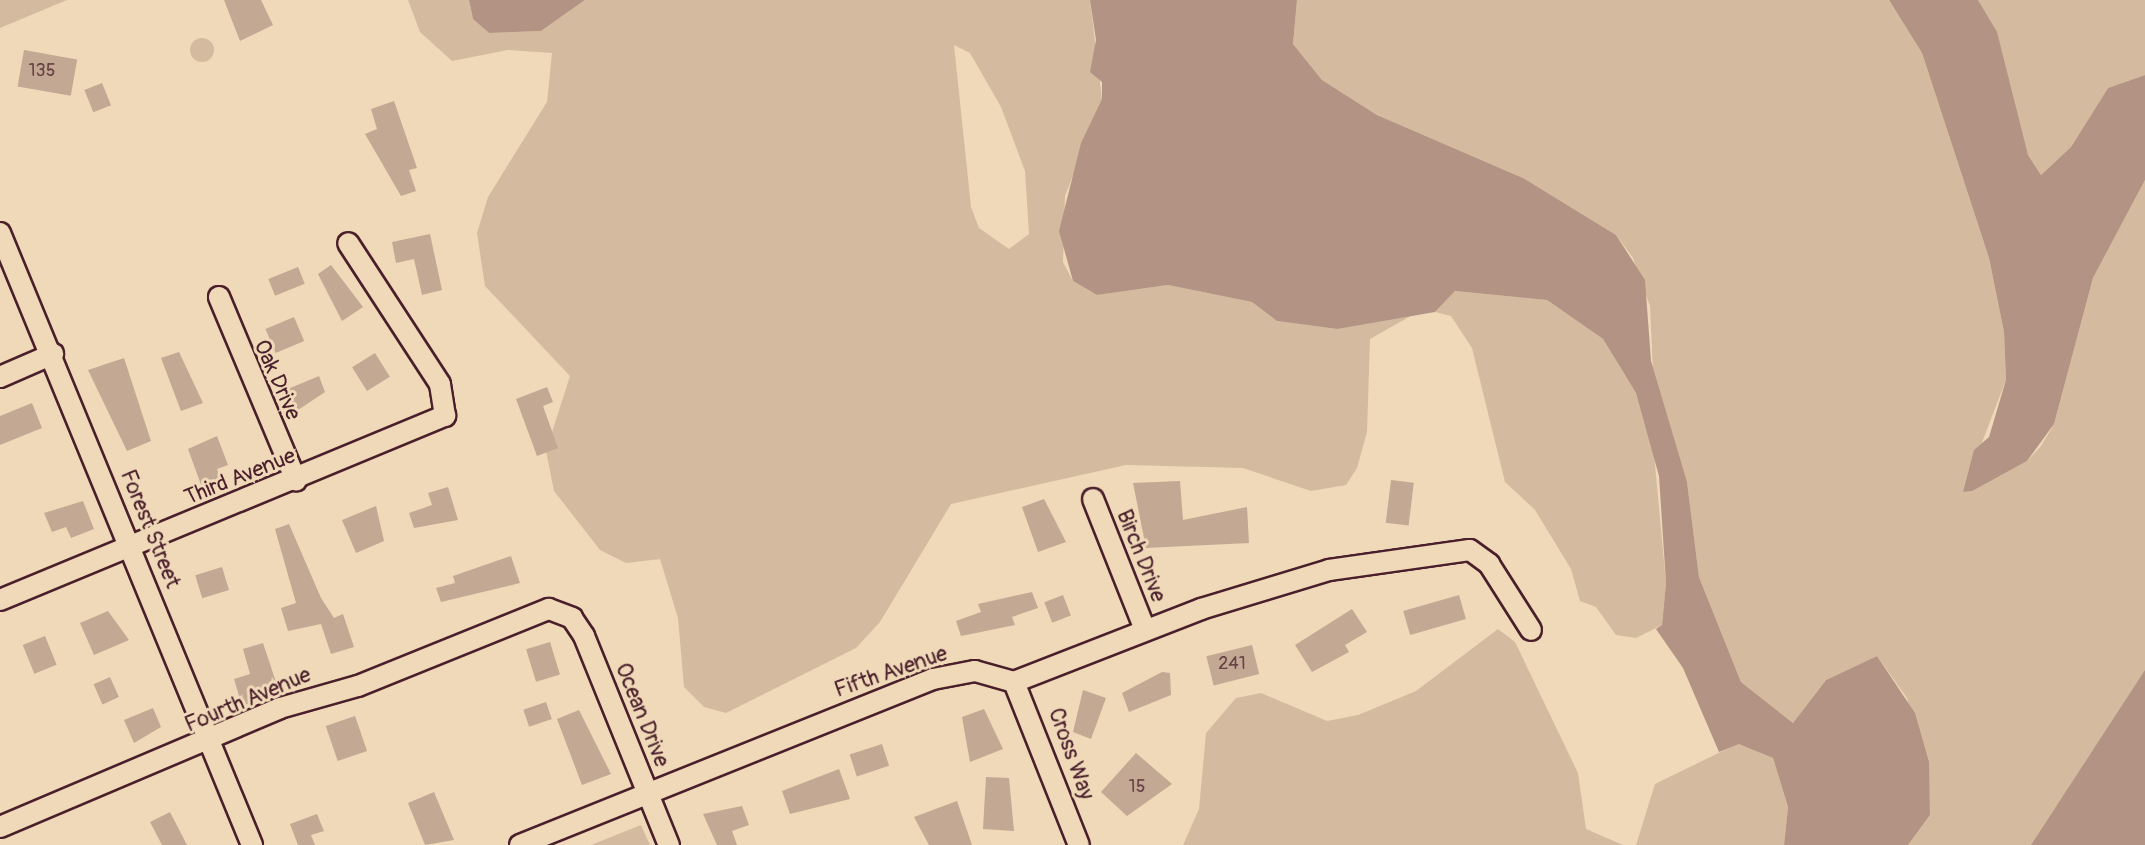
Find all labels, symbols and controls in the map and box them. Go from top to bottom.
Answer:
house number: 135 [29,60,55,82]
street label: Oak Drive [248,336,306,424]
street label: Third Avenue [181,443,299,511]
street label: Forest Street [114,466,186,592]
street label: Birch Drive [1111,506,1171,606]
street label: Fifth Avenue [831,640,951,704]
house number: 241 [1218,653,1246,675]
street label: Ocean Drive [609,659,675,771]
street label: Fourth Avenue [181,662,315,738]
street label: Cross Way [1042,705,1100,803]
house number: 15 [1129,776,1145,798]

